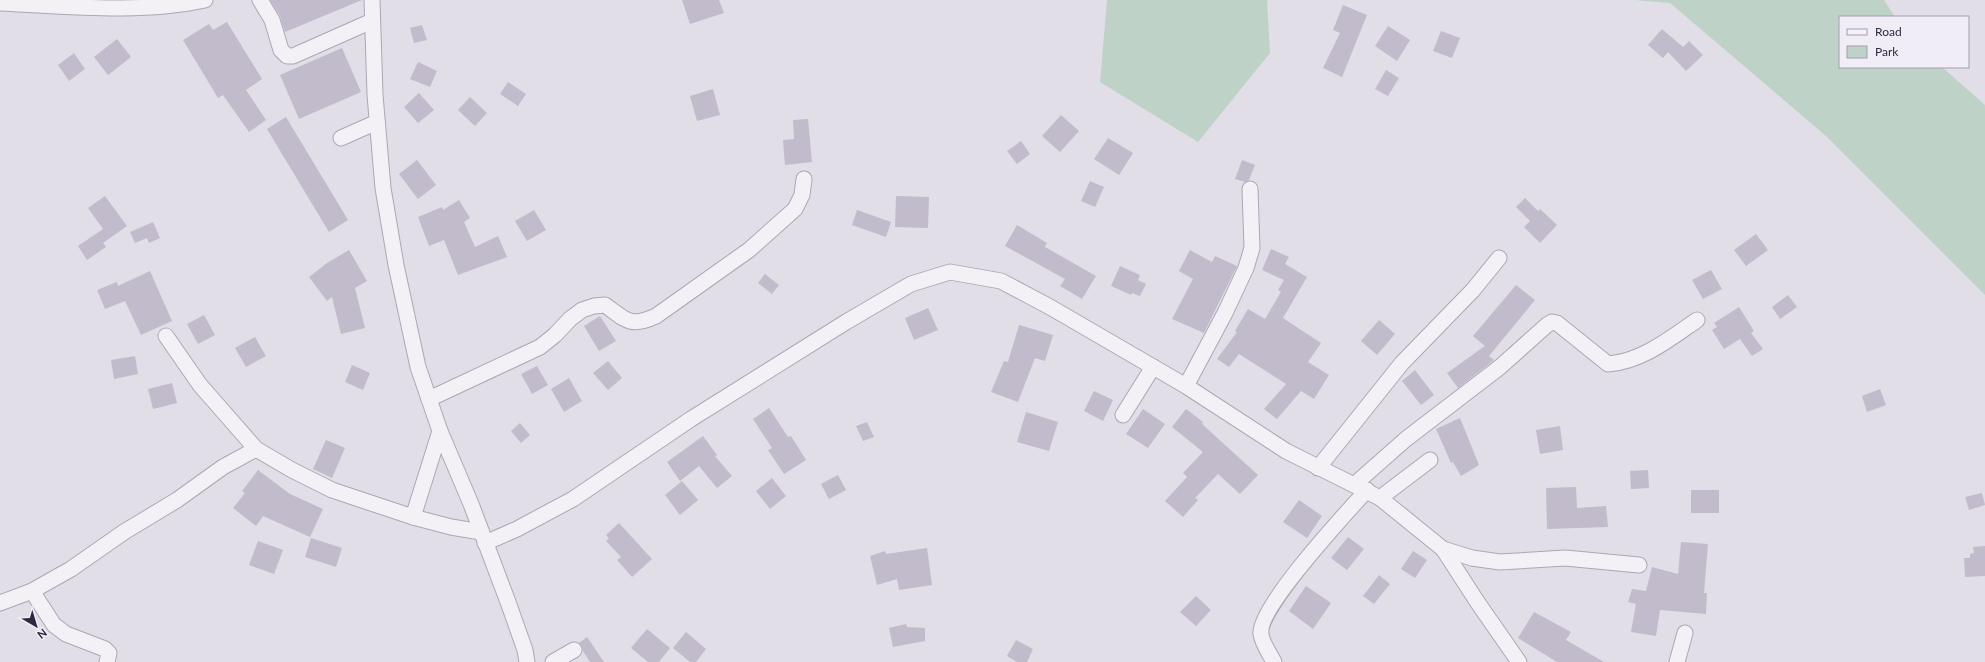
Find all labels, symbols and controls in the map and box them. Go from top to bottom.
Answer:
legend [1839,16,1969,68]
text: Road [1875,24,1902,39]
text: Park [1875,44,1899,59]
north arrow [16,606,56,646]
text: N [35,627,50,642]

